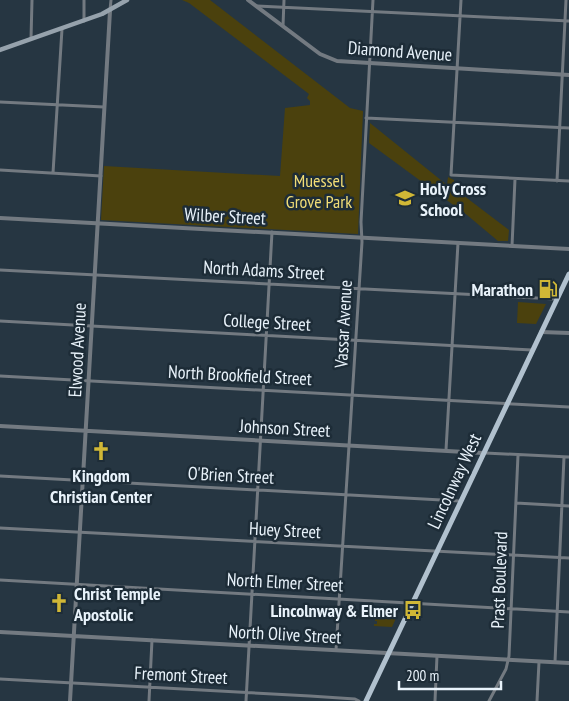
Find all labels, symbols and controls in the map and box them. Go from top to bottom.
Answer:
street label: Diamond Avenue [347,36,453,66]
park label: Muessel Grove Park [286,169,352,213]
place label: Holy Cross School [420,177,486,221]
school or university icon: Holy Cross School [394,187,416,209]
street label: Wilber Street [184,202,266,230]
street label: North Adams Street [203,255,325,285]
place label: Marathon [471,278,533,301]
fuel station icon: Marathon [537,278,559,300]
street label: Vassar Avenue [329,279,357,370]
street label: Elwood Avenue [63,302,91,398]
street label: College Street [223,308,311,336]
street label: North Brookfield Street [168,360,312,390]
street label: Johnson Street [238,414,331,442]
street label: Lincolnway West [422,430,486,532]
church icon: Kingdom Christian Center [90,440,112,462]
street label: O'Brien Street [187,461,275,489]
place label: Kingdom Christian Center [50,464,153,508]
street label: Huey Street [248,517,322,543]
street label: Prast Boulevard [486,531,512,629]
street label: North Elmer Street [226,567,344,597]
place label: Christ Temple Apostolic [73,582,161,626]
church icon: Christ Temple Apostolic [48,592,70,614]
place label: Lincolnway & Elmer [270,599,399,622]
bus stop icon: Lincolnway & Elmer [402,599,424,621]
street label: North Olive Street [228,620,342,648]
scale bar [399,658,502,690]
street label: Fremont Street [134,661,228,689]
text: 200 m [406,666,439,685]

